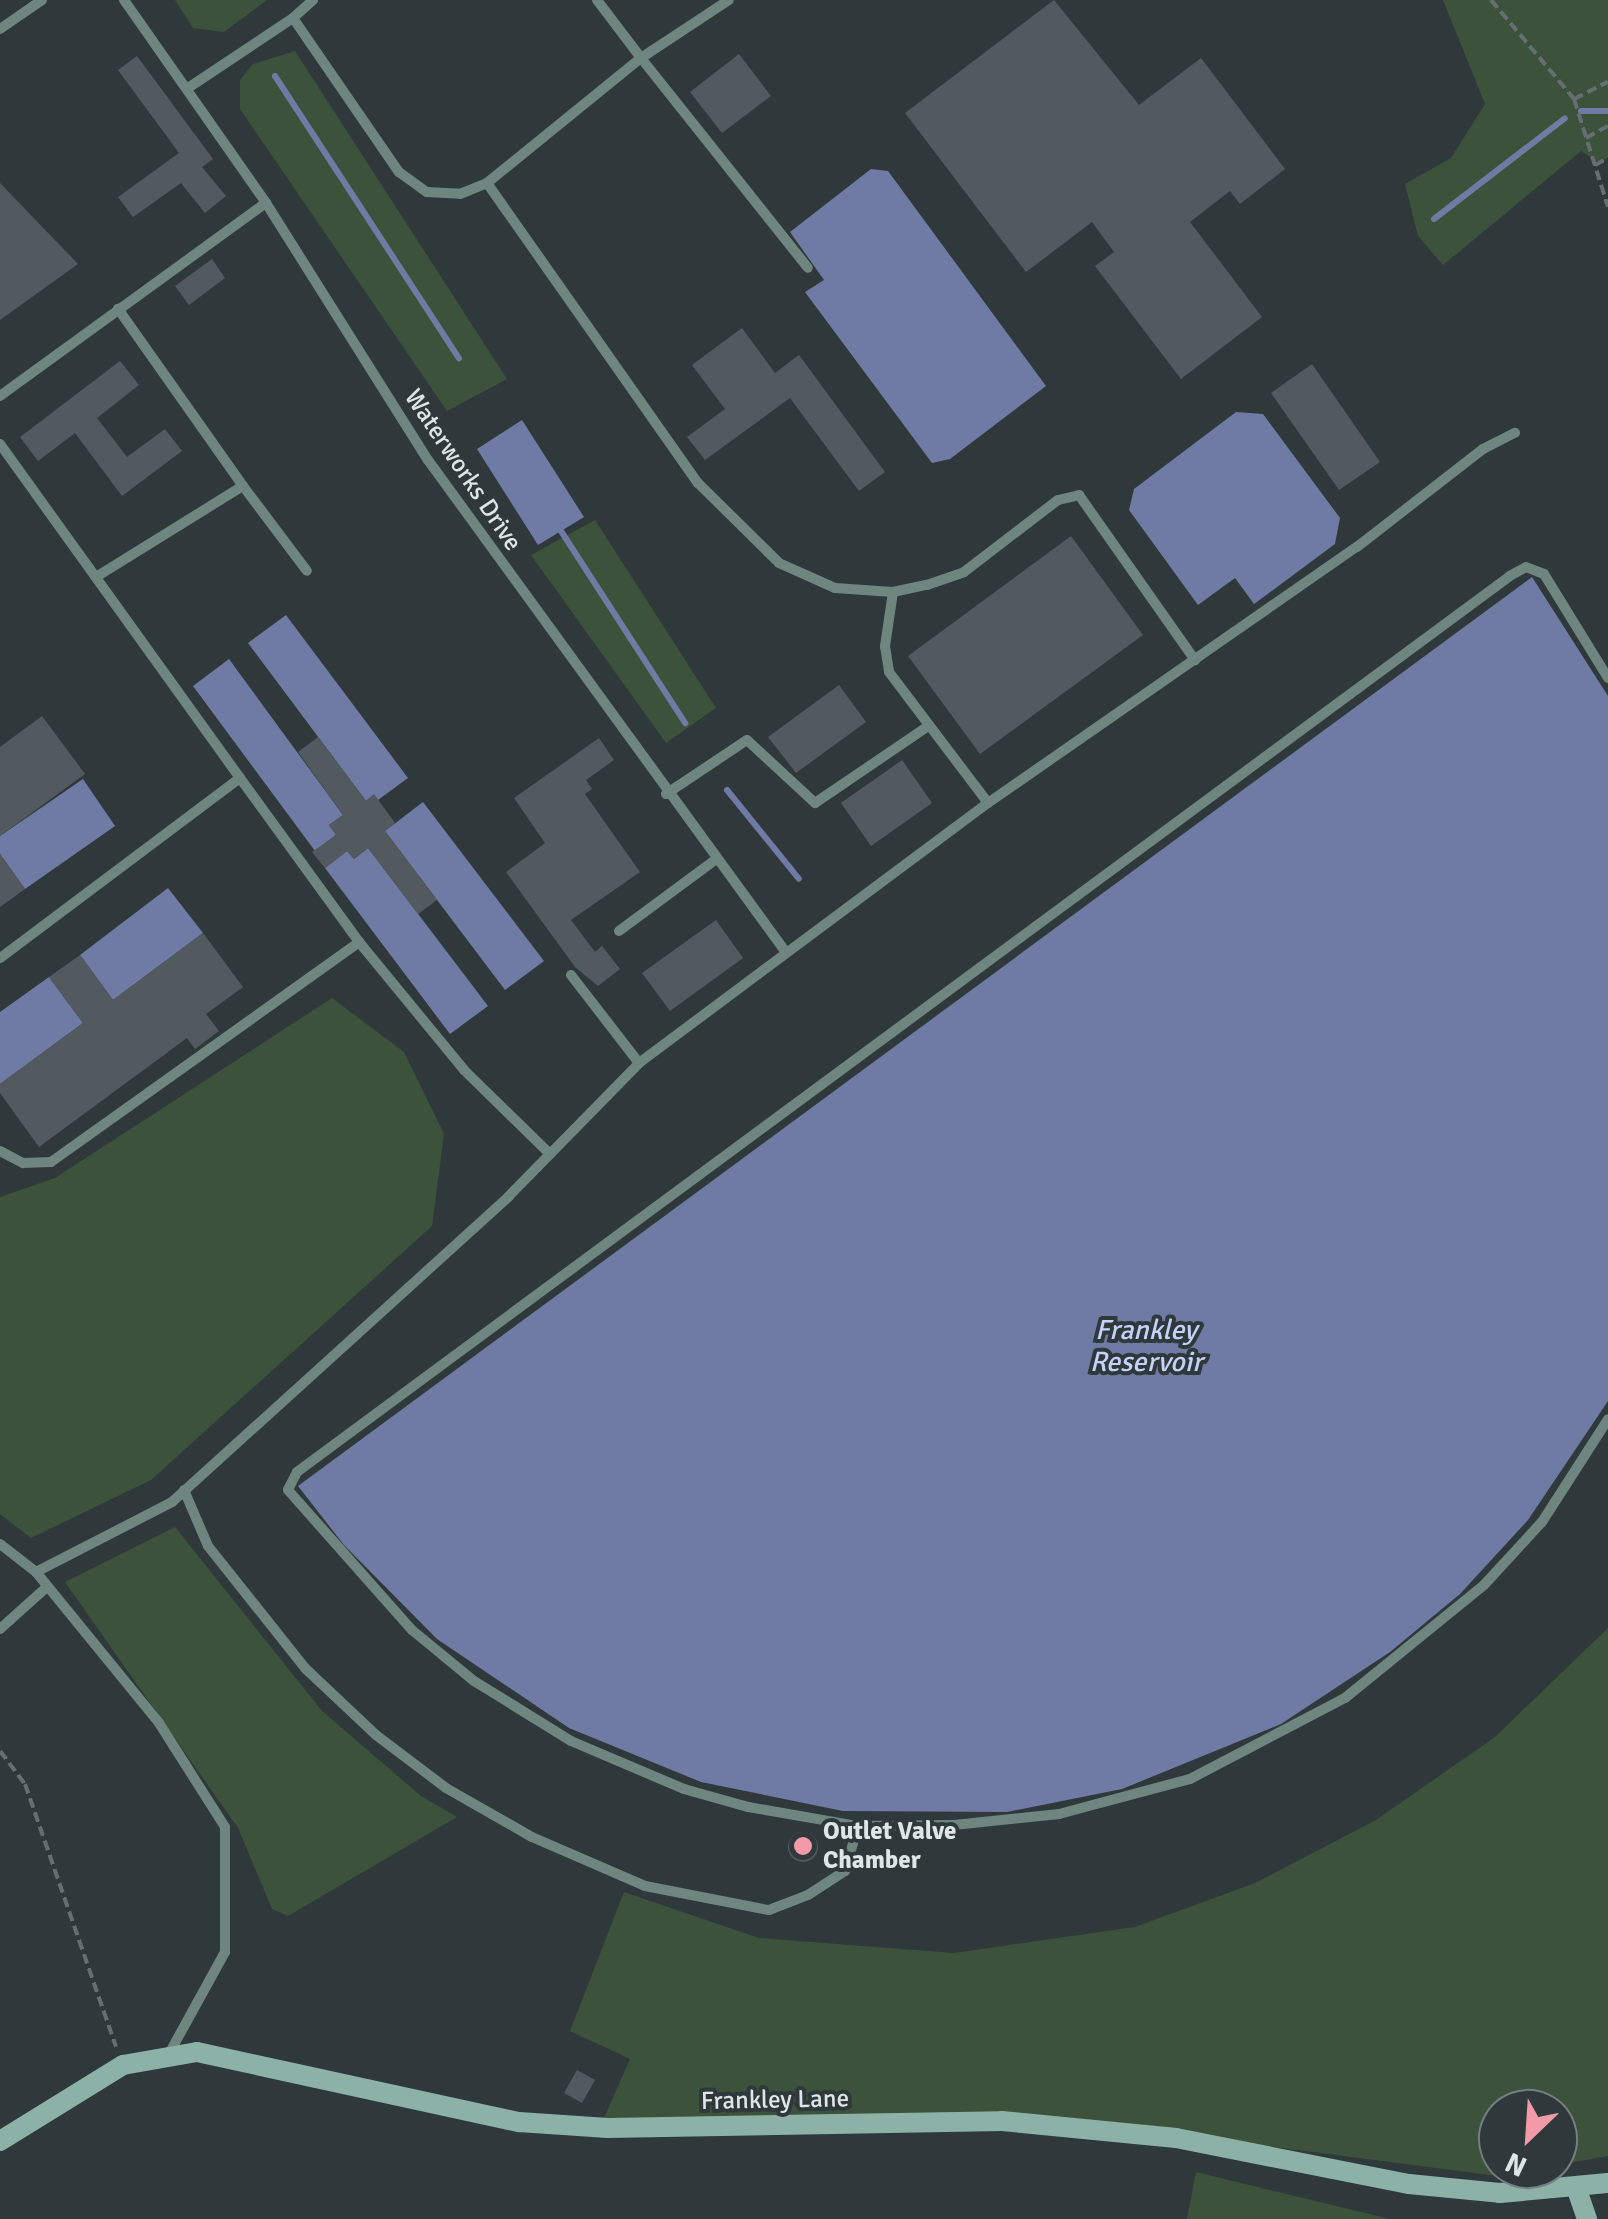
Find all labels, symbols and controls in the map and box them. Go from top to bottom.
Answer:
street label: Waterworks Drive [398,384,528,556]
water label: Frankley Reservoir [1090,1313,1202,1379]
place label: Outlet Valve Chamber [823,1817,956,1876]
marker: Outlet Valve Chamber [792,1835,814,1857]
street label: Frankley Lane [701,2084,849,2116]
north arrow [1478,2089,1578,2189]
text: N [1500,2145,1532,2184]

